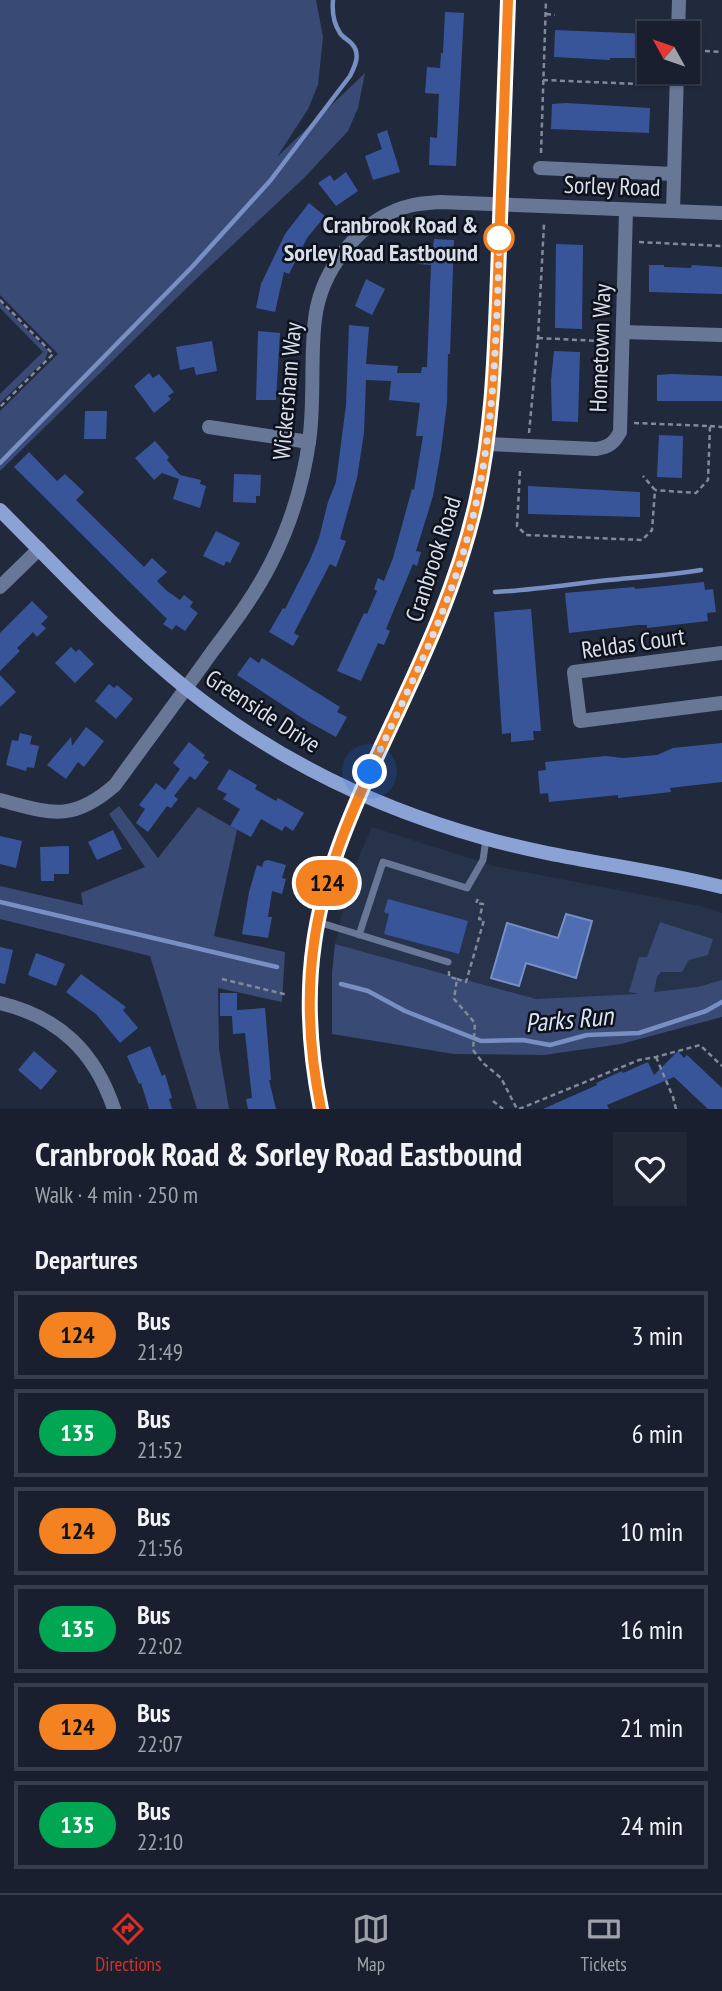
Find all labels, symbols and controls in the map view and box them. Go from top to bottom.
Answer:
north arrow [637,21,700,84]
map controls [637,21,700,84]
street label: Sorley Road [563,169,661,203]
place label: Cranbrook Road & Sorley Road Eastbound [284,209,478,268]
marker: Cranbrook Road & Sorley Road Eastbound [484,223,514,253]
street label: Hometown Way [582,283,618,413]
street label: Wickersham Way [266,321,308,461]
street label: Cranbrook Road [398,492,468,626]
street label: Reldas Court [579,620,687,666]
street label: Greenside Drive [200,662,326,760]
your location [352,754,387,789]
line badge: 124 [287,860,367,906]
text: 124 [310,867,344,898]
water label: Parks Run [524,999,616,1039]
text: Cranbrook Road & Sorley Road Eastbound [35,1132,522,1175]
button: heart [613,1132,687,1206]
text: Walk · 4 min · 250 m [35,1180,198,1209]
text: Departures [35,1243,138,1276]
text: Bus [137,1304,170,1337]
text: 124 [60,1319,95,1350]
text: 3 min [632,1319,683,1352]
text: 21:49 [137,1337,183,1366]
text: Bus [137,1402,170,1435]
text: 135 [60,1417,95,1448]
text: 6 min [632,1417,683,1450]
text: 21:52 [137,1435,183,1464]
text: Bus [137,1500,170,1533]
text: 124 [60,1515,95,1546]
text: 10 min [620,1515,683,1548]
text: 21:56 [137,1533,183,1562]
text: Bus [137,1598,170,1631]
text: 135 [60,1613,95,1644]
text: 16 min [620,1613,683,1646]
text: 22:02 [137,1631,183,1660]
text: Bus [137,1696,170,1729]
text: 124 [60,1711,95,1742]
text: 21 min [620,1711,683,1744]
text: 22:07 [137,1729,183,1758]
text: Bus [137,1794,170,1827]
text: 135 [60,1809,95,1840]
text: 24 min [620,1809,683,1842]
text: 22:10 [137,1827,183,1856]
tab: Directions [95,1910,161,1976]
tab: Map [352,1910,390,1976]
tab: Tickets [581,1910,627,1976]

